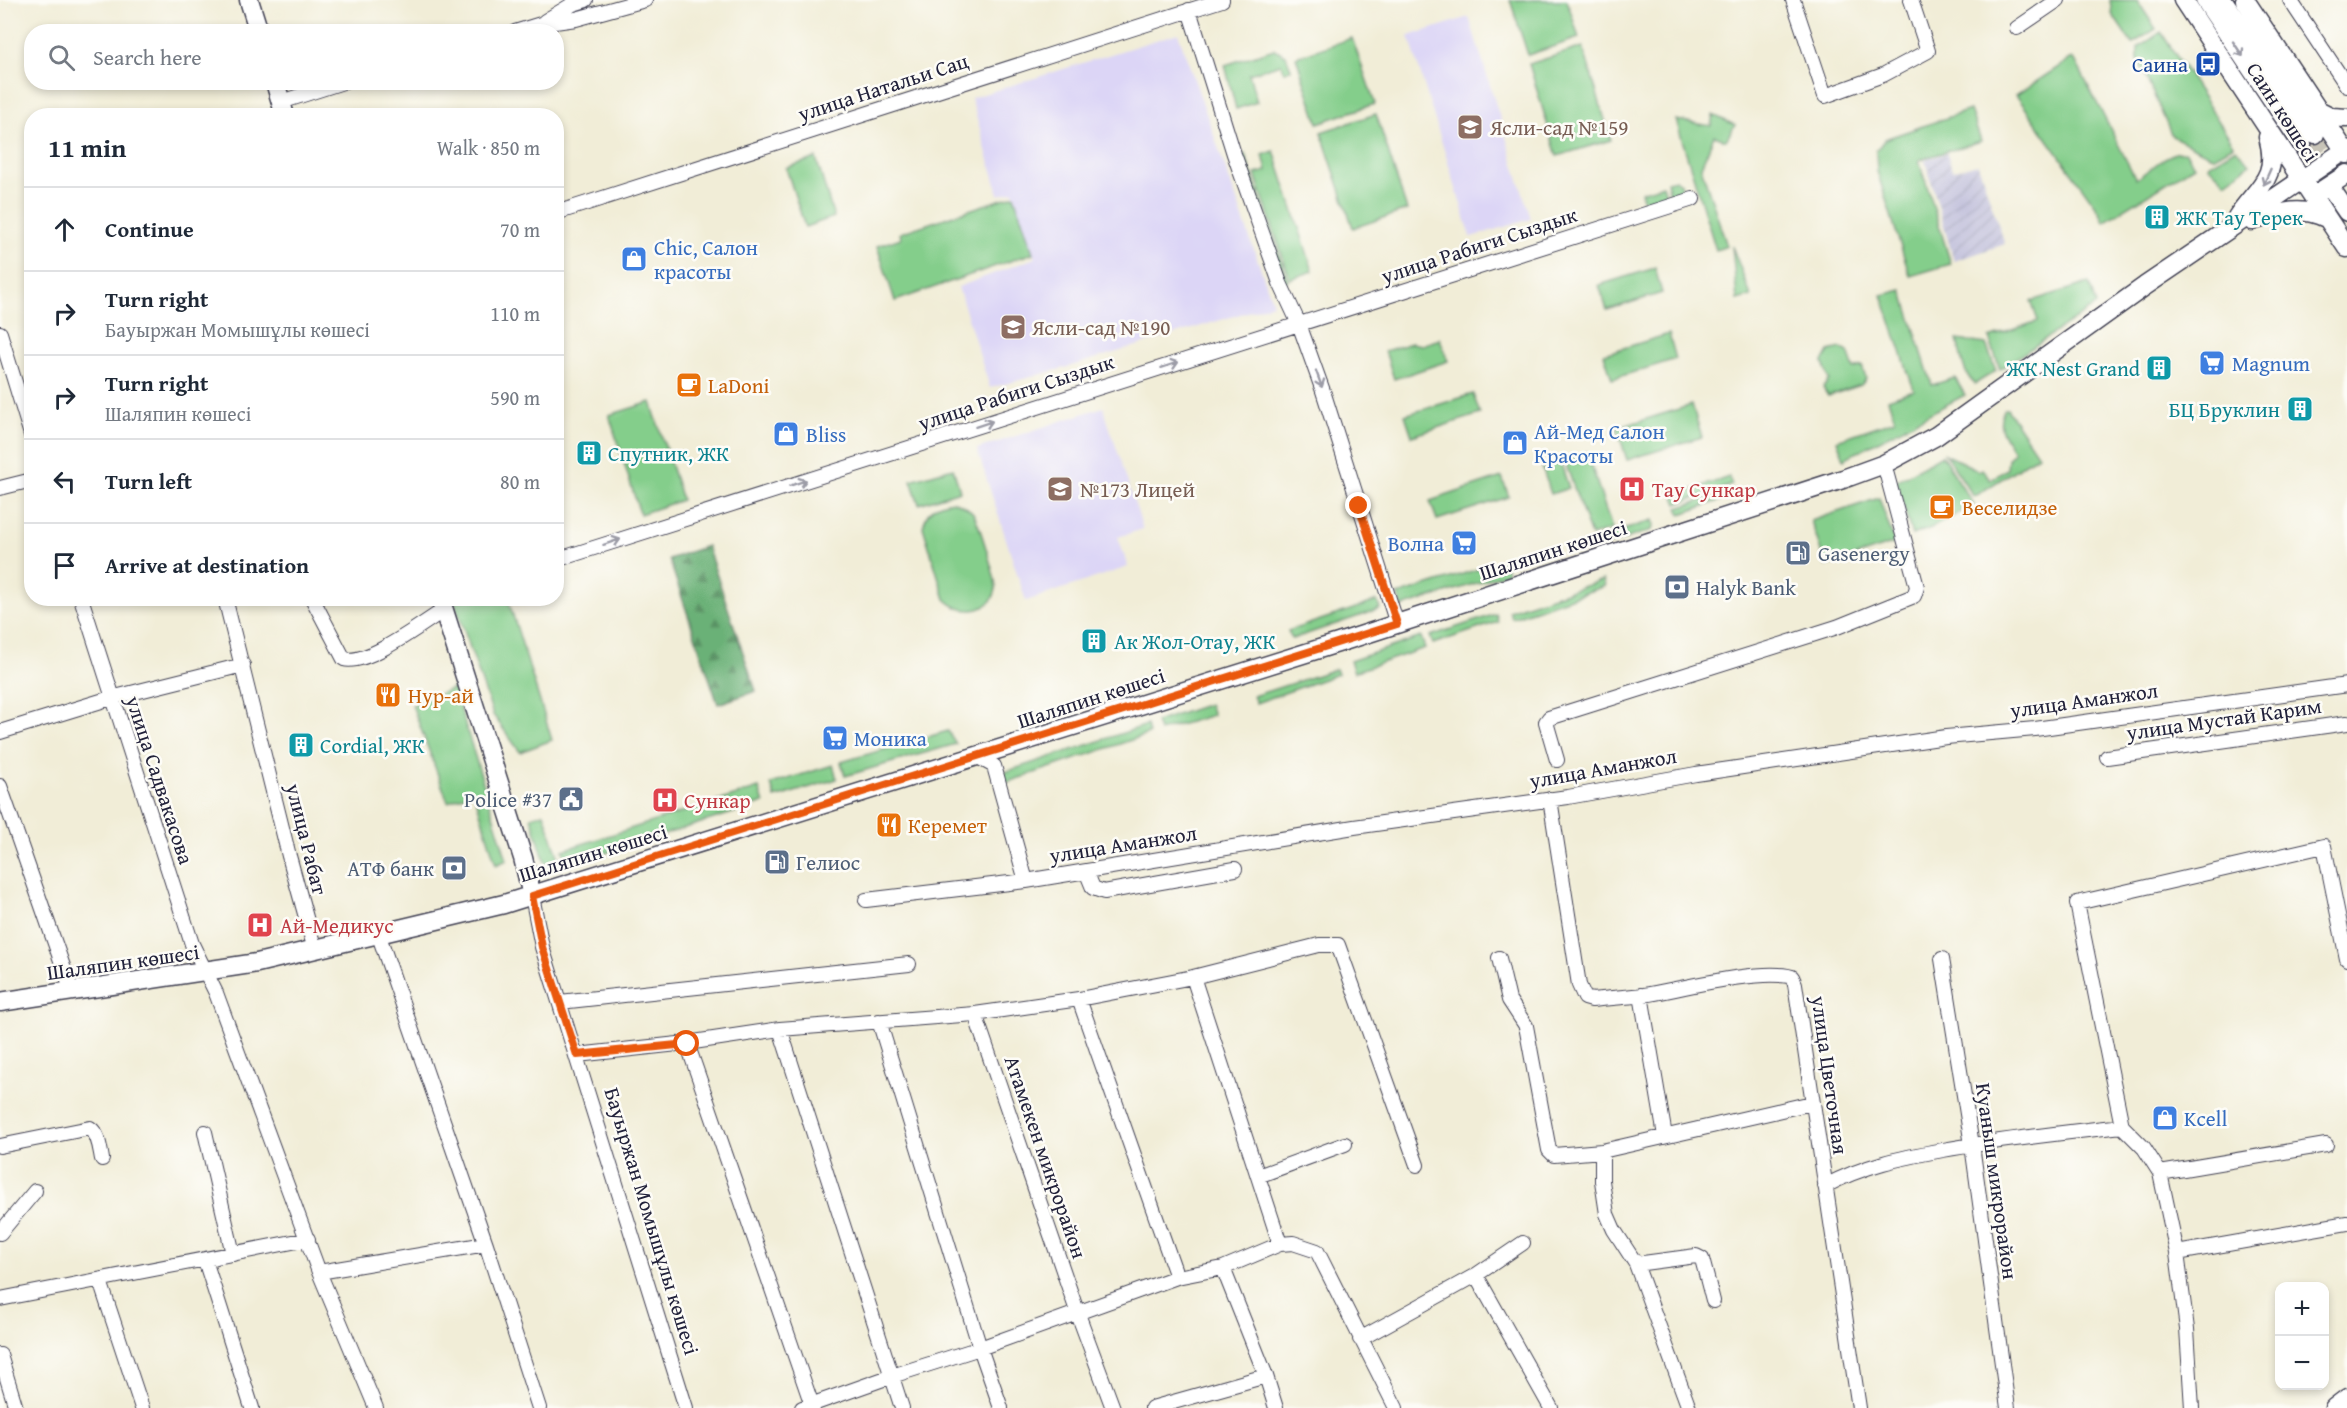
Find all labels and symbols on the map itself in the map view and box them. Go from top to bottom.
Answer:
one-way arrow [2231,40,2244,57]
street label: улица Натальи Сац [793,45,972,129]
place label: Саина [2132,49,2188,80]
bus stop icon: Саина [2193,49,2223,79]
street label: Саин көшесі [2239,56,2327,168]
school or university icon: Ясли-сад №159 [1455,112,1485,142]
place label: Ясли-сад №159 [1489,112,1628,143]
one-way arrow [2260,167,2272,185]
street label: улица Рабиги Сыздык [1376,199,1581,292]
building icon: ЖК Тау Терек [2142,202,2172,232]
place label: ЖК Тау Терек [2175,202,2303,233]
place label: Chic, Салон красоты [654,232,758,287]
shop icon: Chic, Салон красоты [619,244,649,274]
school or university icon: Ясли-сад №190 [998,312,1028,342]
place label: Ясли-сад №190 [1031,312,1170,343]
street label: улица Рабиги Сыздык [913,346,1118,439]
supermarket icon: Magnum [2197,348,2227,378]
place label: Magnum [2232,348,2310,379]
place label: ЖК Nest Grand [2005,353,2141,384]
building icon: ЖК Nest Grand [2144,353,2174,383]
one-way arrow [1160,359,1179,370]
one-way arrow [1314,369,1325,388]
cafe icon: LaDoni [674,370,704,400]
place label: LaDoni [708,370,769,401]
place label: БЦ Бруклин [2169,394,2280,425]
building icon: БЦ Бруклин [2285,394,2315,424]
place label: Ай-Мед Салон Красоты [1534,416,1665,471]
one-way arrow [974,418,993,429]
shop icon: Bliss [771,419,801,449]
place label: Bliss [806,419,846,450]
shop icon: Ай-Мед Салон Красоты [1500,428,1530,458]
building icon: Спутник, ЖК [574,438,604,468]
place label: Спутник, ЖК [608,438,729,469]
school or university icon: №173 Лицей [1045,474,1075,504]
place label: №173 Лицей [1080,474,1195,505]
hospital icon: Тау Сункар [1617,474,1647,504]
place label: Тау Сункар [1652,474,1756,505]
one-way arrow [788,477,807,488]
route end [1345,492,1371,518]
cafe icon: Веселидзе [1927,492,1957,522]
place label: Веселидзе [1962,492,2057,523]
street label: Шаляпин көшесі [1475,512,1631,588]
place label: Волна [1388,528,1444,559]
supermarket icon: Волна [1449,528,1479,558]
one-way arrow [602,536,621,547]
fuel station icon: Gasenergy [1783,538,1813,568]
place label: Gasenergy [1818,538,1910,569]
bank icon: Halyk Bank [1662,572,1692,602]
place label: Halyk Bank [1696,572,1796,603]
building icon: Ак Жол-Отау, ЖК [1079,626,1109,656]
place label: Ак Жол-Отау, ЖК [1114,626,1275,657]
street label: Шаляпин көшесі [1013,660,1169,736]
street label: улица Аманжол [2007,674,2160,726]
restaurant icon: Нур-ай [373,680,403,710]
place label: Нур-ай [408,680,474,711]
street label: улица Мустай Карим [2123,690,2324,748]
street label: улица Садвакасова [118,691,202,868]
supermarket icon: Моника [820,723,850,753]
place label: Моника [854,723,927,754]
building icon: Cordial, ЖК [286,730,316,760]
place label: Cordial, ЖК [320,730,425,761]
street label: улица Аманжол [1526,740,1679,796]
street label: улица Рабат [278,779,336,898]
place label: Police #37 [464,784,552,815]
public building icon: Police #37 [556,784,586,814]
hospital icon: Сункар [650,785,680,815]
place label: Сункар [684,785,751,816]
restaurant icon: Керемет [874,810,904,840]
place label: Керемет [908,810,987,841]
street label: Шаляпин көшесі [515,816,671,890]
street label: улица Аманжол [1046,817,1199,871]
fuel station icon: Гелиос [762,847,792,877]
place label: Гелиос [796,847,860,878]
place label: АТФ банк [347,853,434,884]
bank icon: АТФ банк [439,853,469,883]
hospital icon: Ай-Медикус [245,910,275,940]
place label: Ай-Медикус [280,910,394,941]
street label: Шаляпин көшесі [45,936,201,988]
street label: улица Цветочная [1803,993,1857,1157]
route start [673,1030,699,1056]
street label: Атамекен микрорайон [997,1051,1095,1263]
street label: Куаныш микрорайон [1968,1081,2026,1281]
street label: Бауыржан Момышұлы көшесі [597,1083,708,1359]
shop icon: Kcell [2150,1103,2180,1133]
place label: Kcell [2184,1103,2227,1134]

